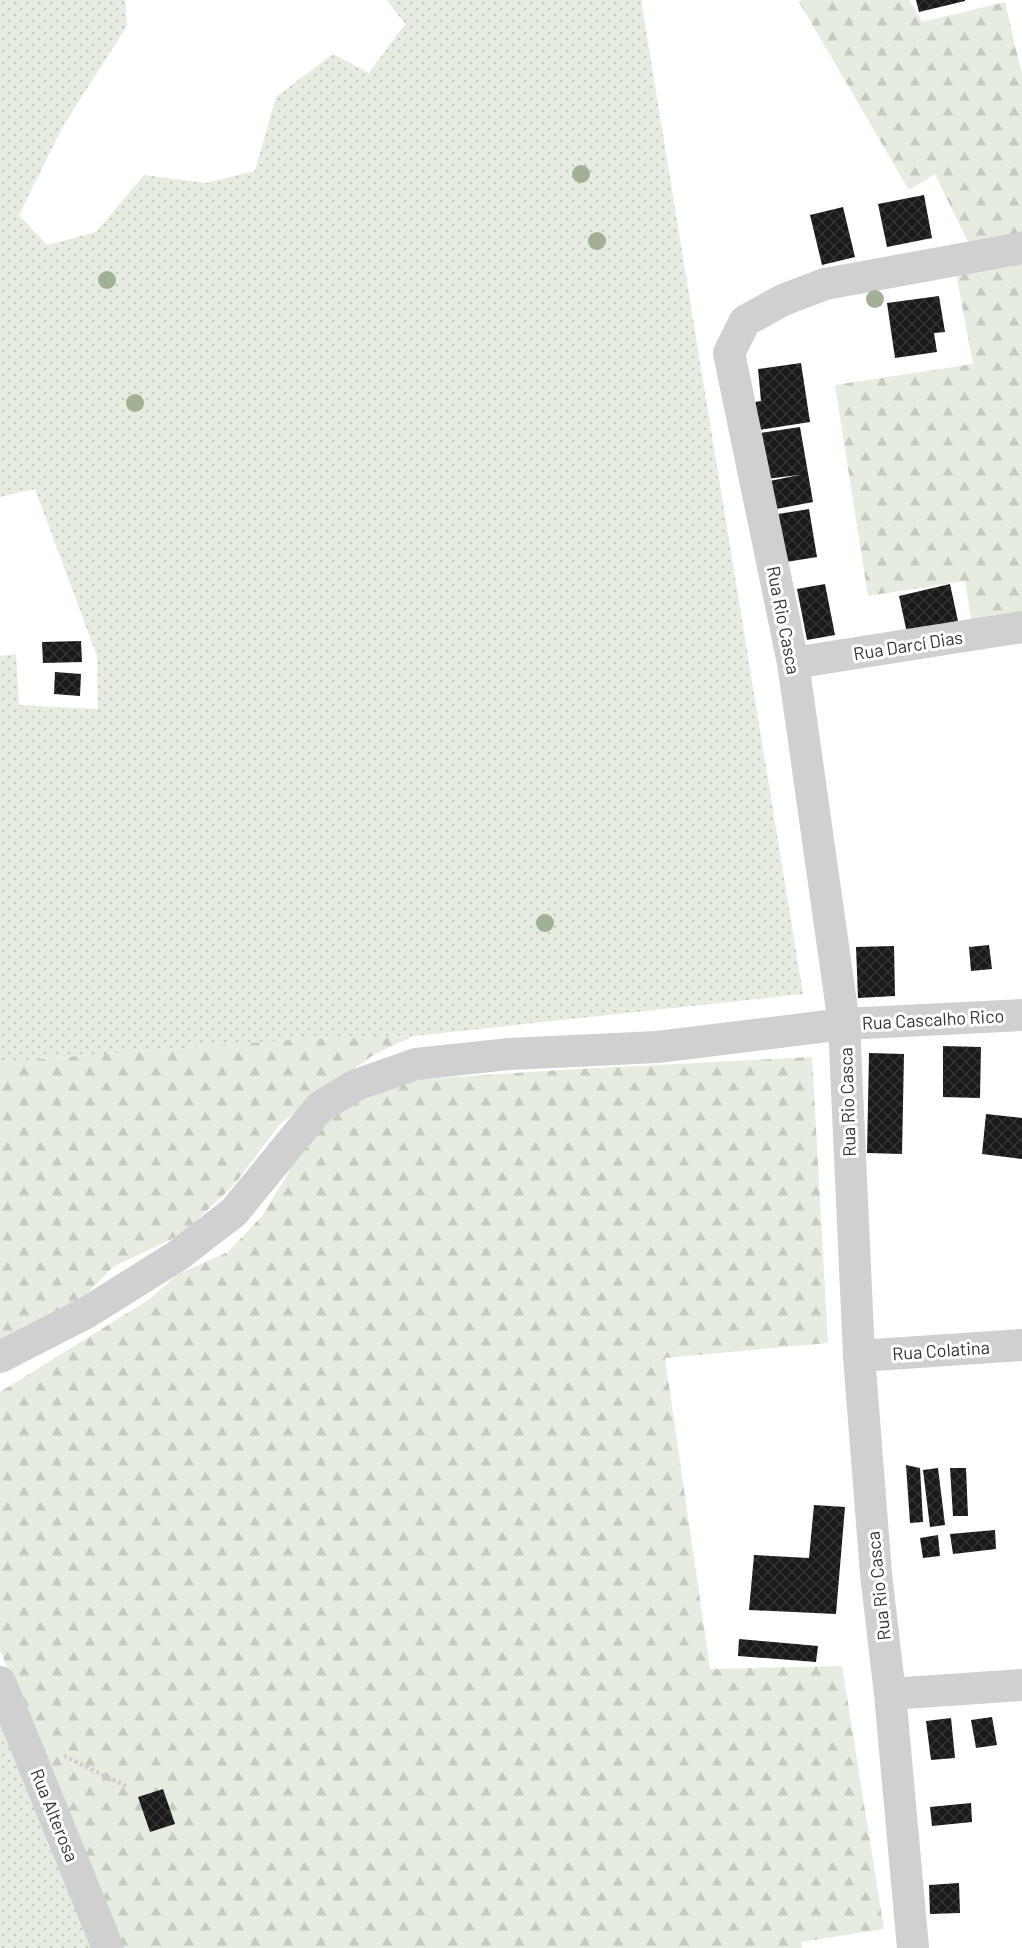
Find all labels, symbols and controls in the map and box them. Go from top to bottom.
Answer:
street label: Rua Rio Casca [763,564,805,676]
street label: Rua Darcí Dias [852,625,964,665]
street label: Rua Cascalho Rico [861,1004,1005,1034]
street label: Rua Rio Casca [834,1047,860,1157]
street label: Rua Colatina [892,1336,990,1364]
street label: Rua Rio Casca [861,1530,895,1642]
street label: Rua Alterosa [26,1765,84,1865]

